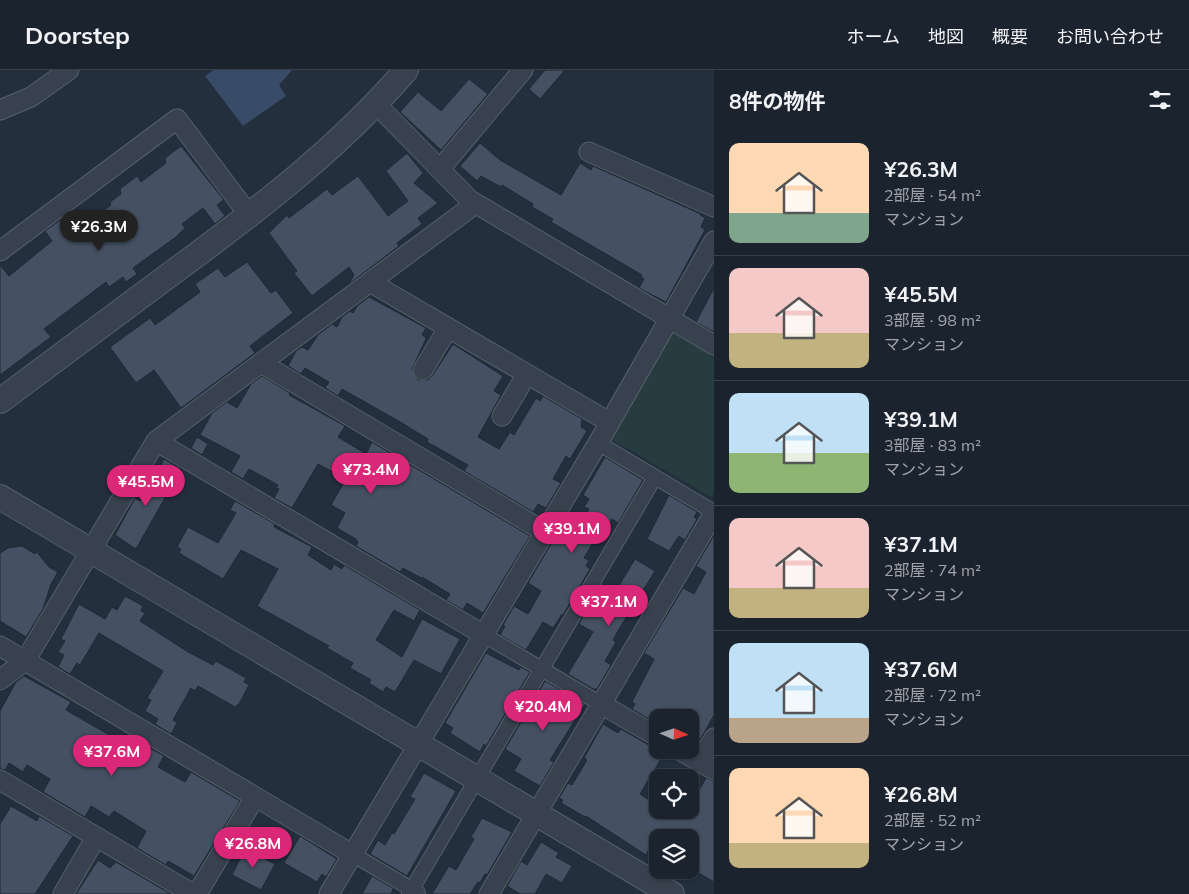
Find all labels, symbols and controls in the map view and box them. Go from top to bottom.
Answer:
text: Doorstep [25,20,130,50]
text: ホーム [847,25,900,48]
text: 地図 [928,25,964,48]
text: 概要 [992,25,1028,48]
text: お問い合わせ [1056,25,1164,48]
icon: filters [1146,86,1174,114]
text: 8件の物件 [729,88,826,114]
text: ¥26.3M [884,156,958,182]
icon: home [769,163,829,223]
text: 2部屋 · 54 m² [884,185,981,205]
text: マンション [884,209,964,229]
pin: ¥26.3M [58,210,140,252]
text: ¥26.3M [71,216,127,236]
text: ¥45.5M [884,281,958,307]
icon: home [769,288,829,348]
text: 3部屋 · 98 m² [884,310,981,330]
text: マンション [884,334,964,354]
text: ¥39.1M [884,406,958,432]
icon: home [769,413,829,473]
text: 3部屋 · 83 m² [884,435,981,455]
pin: ¥73.4M [330,452,412,495]
text: ¥73.4M [343,459,399,479]
text: マンション [884,459,964,479]
pin: ¥45.5M [105,464,187,507]
text: ¥45.5M [118,471,174,491]
pin: ¥39.1M [531,512,613,554]
text: ¥39.1M [544,518,600,538]
text: ¥37.1M [884,531,958,557]
icon: home [769,538,829,598]
text: 2部屋 · 74 m² [884,560,981,580]
pin: ¥37.1M [568,584,650,627]
text: マンション [884,584,964,604]
text: ¥37.1M [581,591,637,611]
text: ¥37.6M [884,656,958,682]
icon: home [769,663,829,723]
text: 2部屋 · 72 m² [884,685,981,705]
pin: ¥20.4M [502,690,584,732]
text: ¥20.4M [515,696,571,716]
north arrow [649,709,699,759]
map controls [649,709,699,879]
text: マンション [884,709,964,729]
pin: ¥37.6M [71,734,153,777]
text: ¥37.6M [84,741,140,761]
button: locate [649,769,699,819]
text: ¥26.8M [884,781,958,807]
icon: home [769,788,829,848]
text: 2部屋 · 52 m² [884,810,981,830]
pin: ¥26.8M [212,826,294,869]
button: layers [649,829,699,879]
text: ¥26.8M [225,833,281,853]
text: マンション [884,834,964,854]

